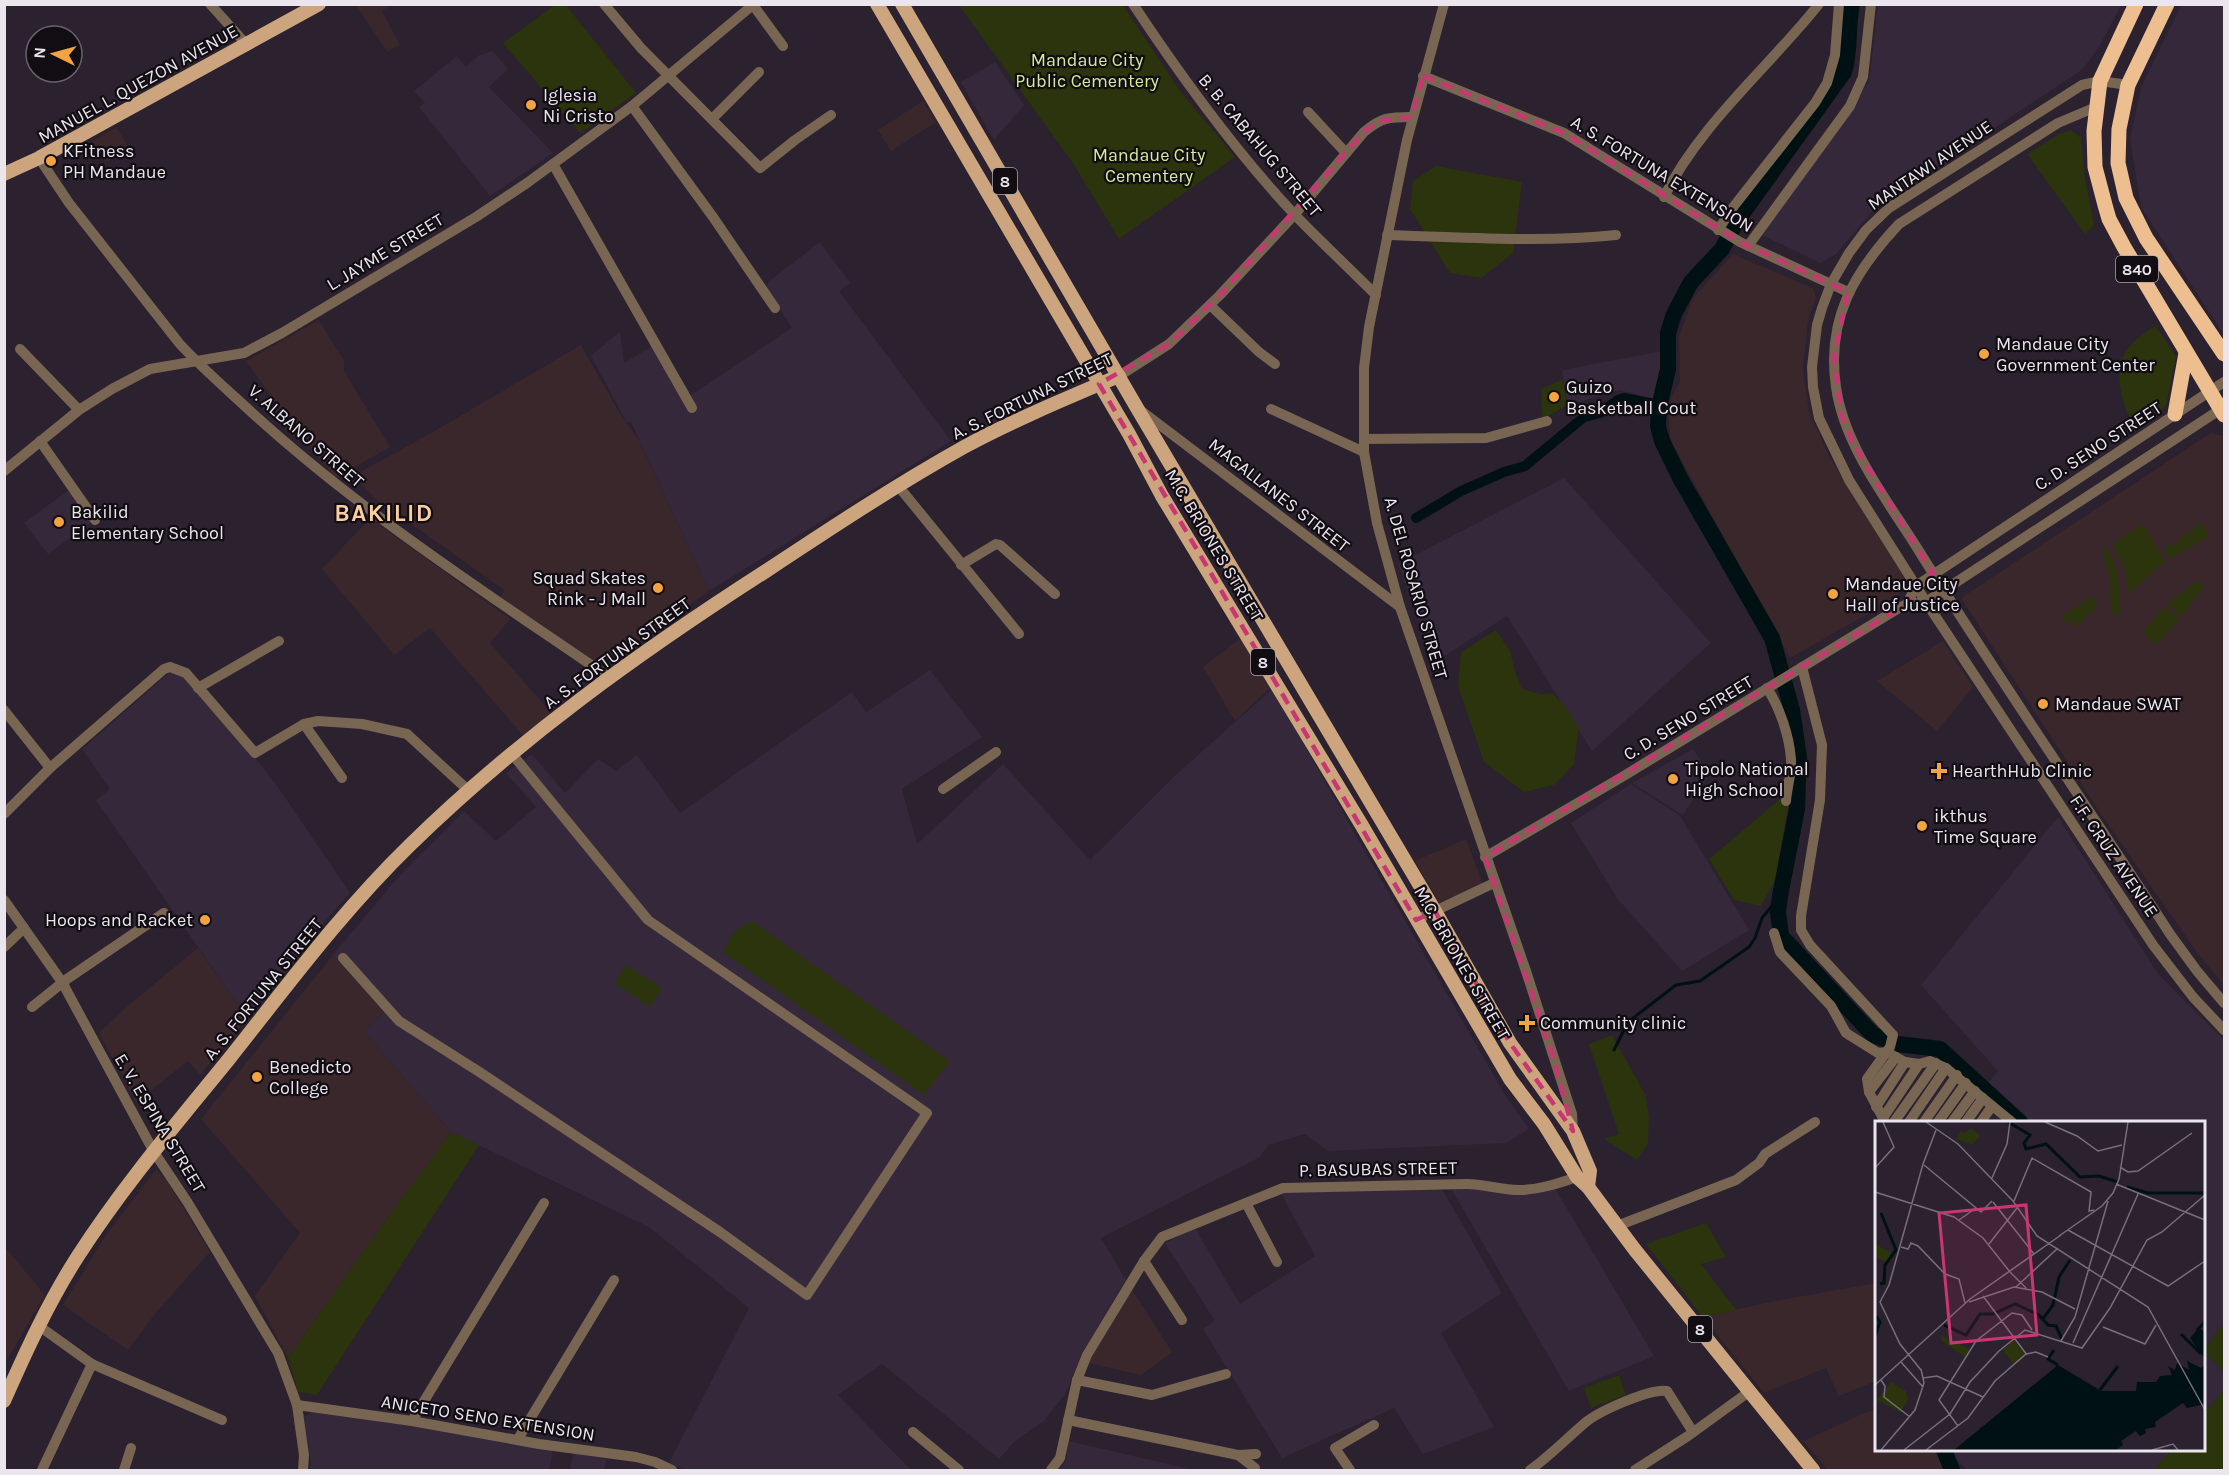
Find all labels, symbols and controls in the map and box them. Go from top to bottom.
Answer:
street label: MANUEL L. QUEZON AVENUE [34,20,242,148]
north arrow [24,24,84,84]
park label: Mandaue City Public Cementery [1015,49,1159,92]
street label: B. B. CABAHUG STREET [1194,69,1326,221]
place label: Iglesia Ni Cristo [543,84,614,127]
marker: Iglesia Ni Cristo [524,98,538,112]
street label: A. S. FORTUNA EXTENSION [1567,111,1757,237]
street label: MANTAWI AVENUE [1863,115,1997,215]
place label: KFitness PH Mandaue [63,140,166,183]
park label: Mandaue City Cementery [1093,144,1206,187]
marker: KFitness PH Mandaue [44,154,58,168]
road number: 8 [993,168,1017,194]
street label: L. JAYME STREET [322,208,448,296]
road number: 840 [2116,256,2158,282]
place label: Mandaue City Government Center [1996,333,2155,376]
marker: Mandaue City Government Center [1977,347,1991,361]
street label: A. S. FORTUNA STREET [948,348,1116,444]
place label: Guizo Basketball Cout [1566,376,1696,419]
street label: V. ALBANO STREET [244,380,368,492]
marker: Guizo Basketball Cout [1547,390,1561,404]
street label: C. D. SENO STREET [2030,397,2166,495]
street label: MAGALLANES STREET [1204,433,1354,557]
street label: M.C. BRIONES STREET [1160,465,1268,625]
street label: A. DEL ROSARIO STREET [1379,494,1453,682]
district label: BAKILID [334,499,434,527]
place label: Bakilid Elementary School [71,501,224,544]
marker: Bakilid Elementary School [52,515,66,529]
place label: Squad Skates Rink - J Mall [532,567,646,610]
place label: Mandaue City Hall of Justice [1845,573,1960,616]
marker: Squad Skates Rink - J Mall [651,581,665,595]
marker: Mandaue City Hall of Justice [1826,587,1840,601]
street label: A. S. FORTUNA STREET [539,592,695,714]
road number: 8 [1251,649,1275,675]
street label: C. D. SENO STREET [1619,671,1757,765]
place label: Mandaue SWAT [2055,693,2181,715]
marker: Mandaue SWAT [2036,697,2050,711]
place label: Tipolo National High School [1685,758,1809,801]
place label: HearthHub Clinic [1952,760,2092,782]
marker: HearthHub Clinic [1930,762,1948,780]
marker: Tipolo National High School [1666,772,1680,786]
street label: F.F. CRUZ AVENUE [2065,791,2163,921]
place label: ikthus Time Square [1934,805,2037,848]
marker: ikthus Time Square [1915,819,1929,833]
street label: M.C. BRIONES STREET [1409,882,1515,1044]
place label: Hoops and Racket [45,909,193,931]
marker: Hoops and Racket [198,913,212,927]
street label: A. S. FORTUNA STREET [199,914,327,1064]
place label: Community clinic [1540,1012,1686,1034]
marker: Community clinic [1518,1014,1536,1032]
street label: E. V. ESPINA STREET [110,1049,210,1197]
place label: Benedicto College [269,1056,351,1099]
marker: Benedicto College [250,1070,264,1084]
inset map [1875,1121,2205,1451]
street label: P. BASUBAS STREET [1299,1157,1457,1181]
road number: 8 [1688,1316,1712,1342]
street label: ANICETO SENO EXTENSION [380,1390,596,1446]

